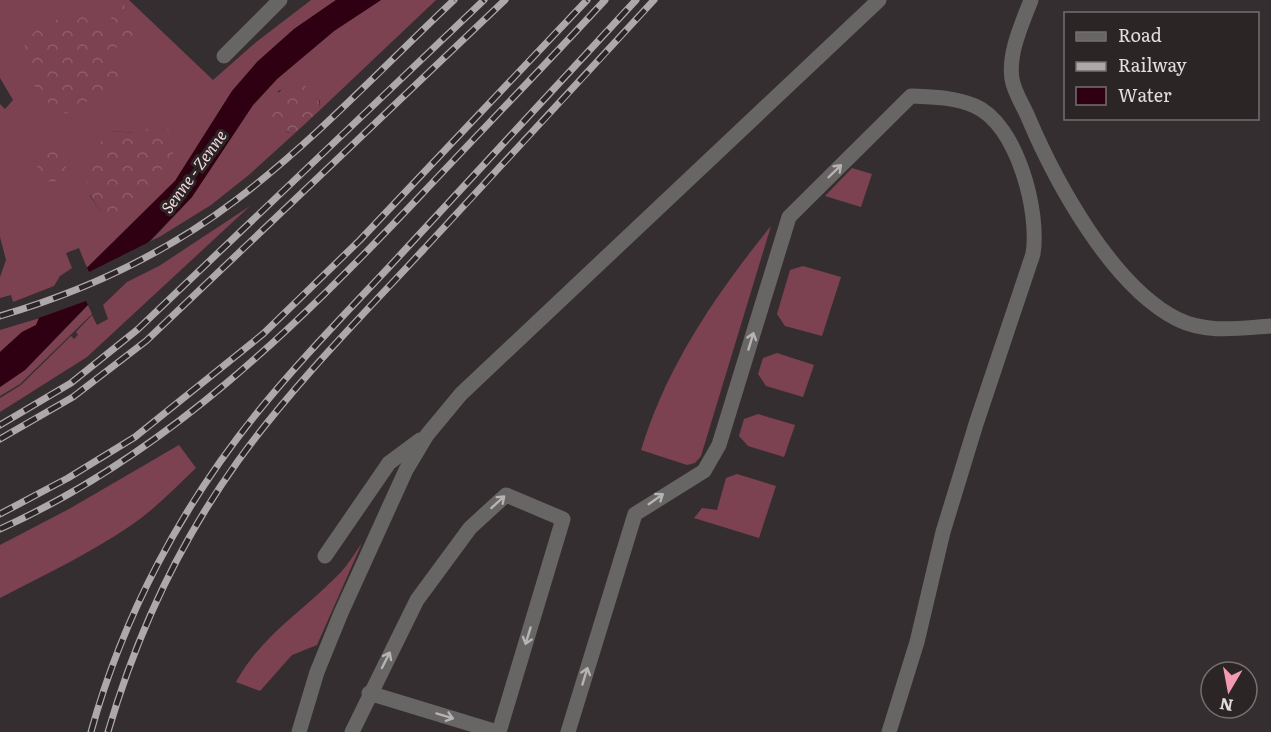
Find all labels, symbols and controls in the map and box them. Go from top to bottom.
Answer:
legend [1064,12,1259,120]
text: Road [1118,21,1162,48]
text: Railway [1118,51,1187,78]
text: Water [1118,81,1172,108]
water label: Senne - Zenne [154,124,232,218]
one-way arrow [827,163,842,178]
one-way arrow [746,332,757,351]
one-way arrow [647,493,663,505]
one-way arrow [490,495,505,509]
one-way arrow [522,626,533,645]
one-way arrow [380,651,392,669]
north arrow [1199,660,1259,720]
one-way arrow [580,667,591,686]
text: N [1218,693,1235,719]
one-way arrow [435,711,454,722]

